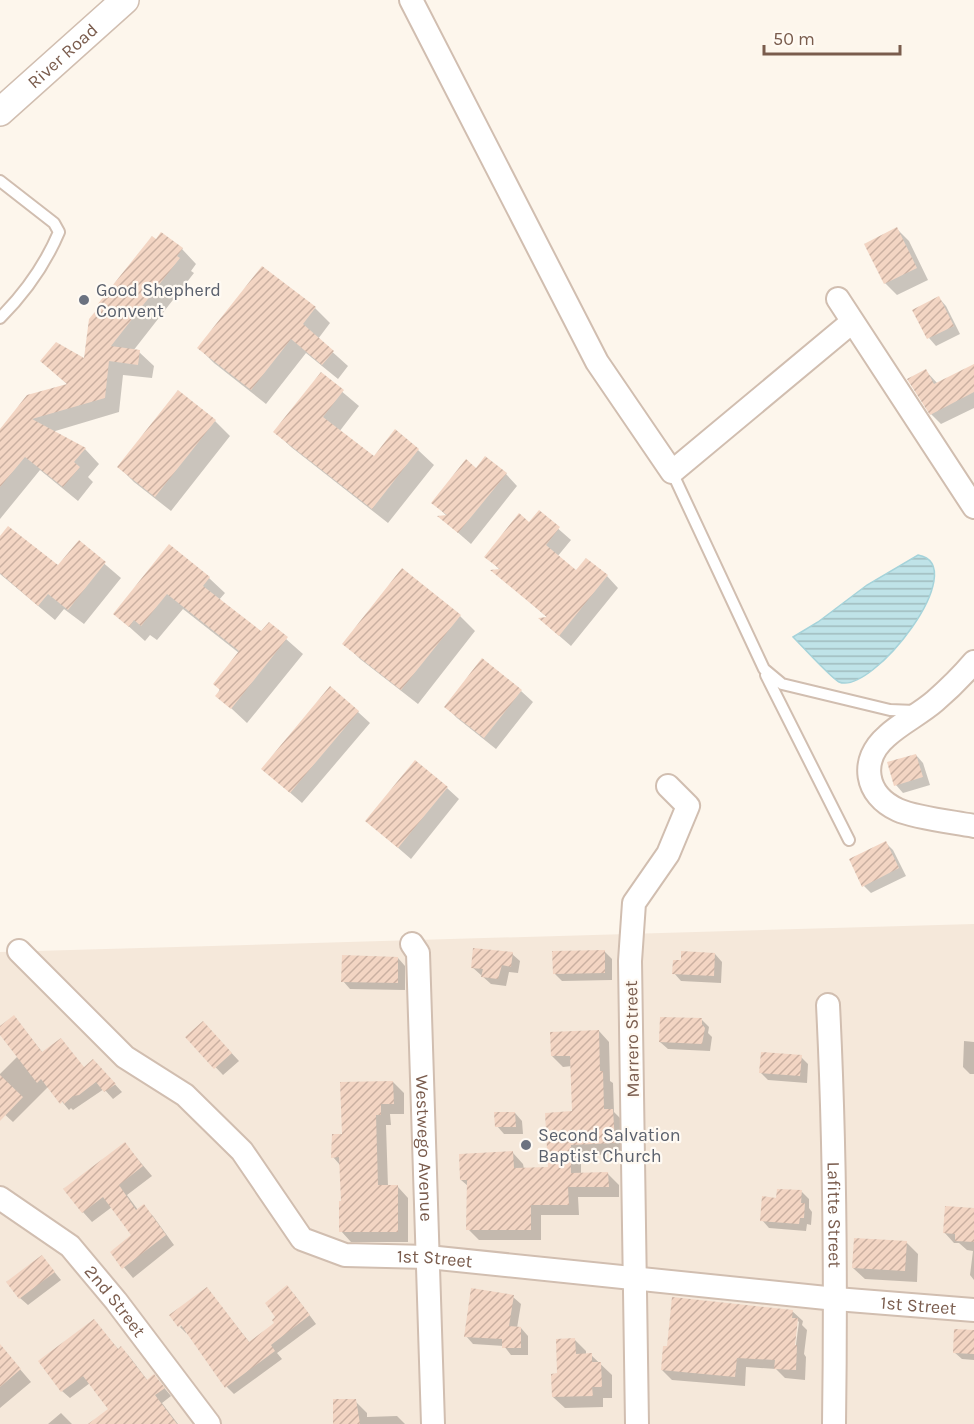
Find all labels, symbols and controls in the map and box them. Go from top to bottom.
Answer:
scale bar [764,18,900,56]
street label: River Road [23,19,102,93]
text: 50 m [773,28,815,50]
place label: Good Shepherd Convent [96,279,221,322]
marker: Good Shepherd Convent [77,293,91,307]
street label: Marrero Street [620,980,644,1098]
street label: Westwego Avenue [411,1074,438,1222]
place label: Second Salvation Baptist Church [538,1124,681,1167]
marker: Second Salvation Baptist Church [519,1138,533,1152]
street label: Lafitte Street [822,1161,846,1268]
street label: 1st Street [397,1245,474,1273]
street label: 2nd Street [80,1261,150,1342]
street label: 1st Street [880,1292,957,1320]

